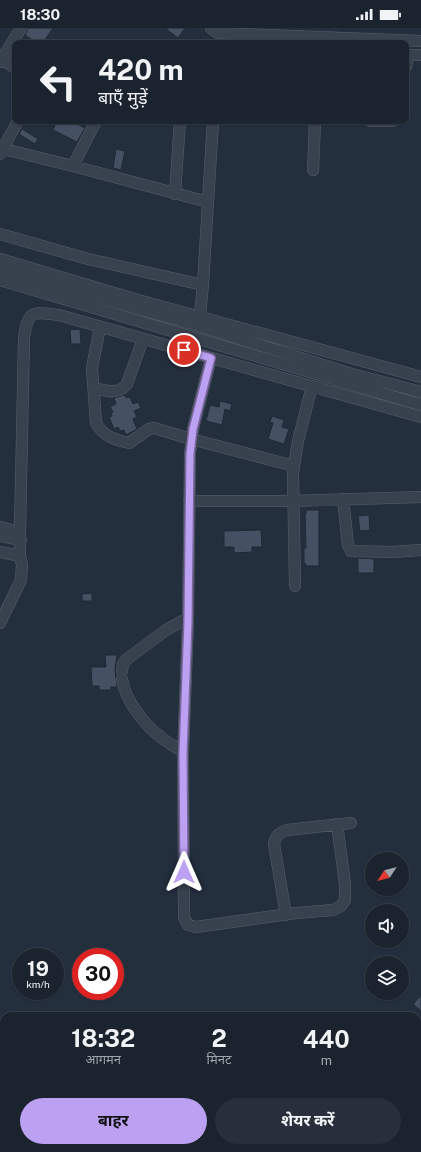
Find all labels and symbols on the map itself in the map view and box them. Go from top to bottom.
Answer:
pin [167,333,201,367]
position arrow [163,851,205,893]
north arrow [365,852,409,896]
speed limit sign: 30 [72,948,124,1000]

